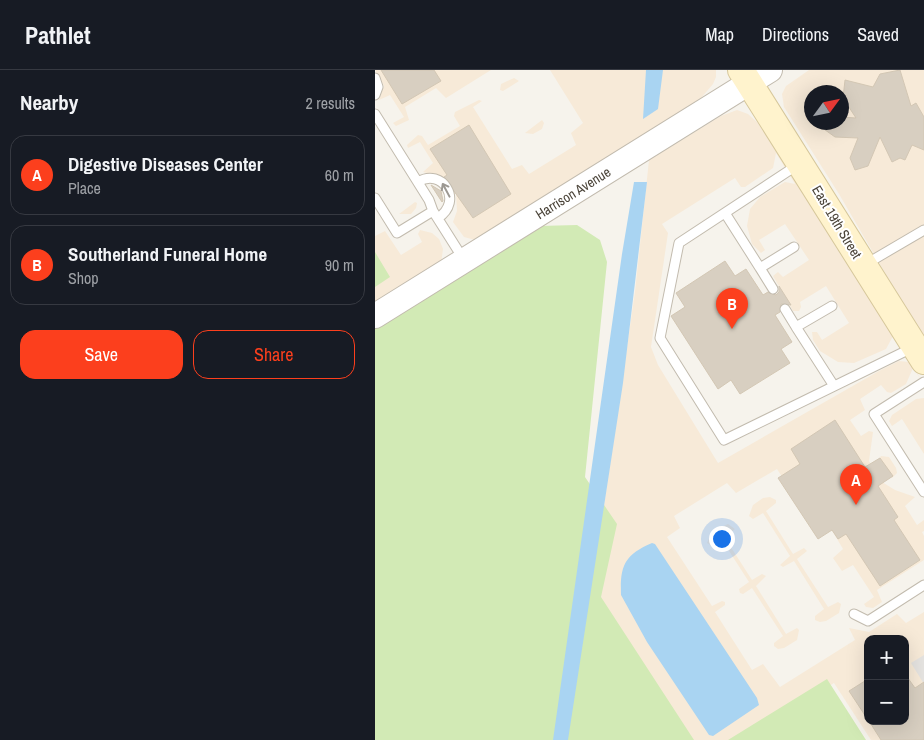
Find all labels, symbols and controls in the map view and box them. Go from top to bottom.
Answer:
text: Pathlet [25,19,91,51]
text: Map [705,22,734,47]
text: Directions [762,22,829,47]
text: Saved [857,22,899,47]
north arrow [804,85,849,130]
text: Nearby [20,88,78,117]
text: 2 results [305,92,355,114]
text: Digestive Diseases Center [68,151,263,177]
street label: Harrison Avenue [532,163,614,223]
text: A [32,164,42,186]
text: 60 m [325,164,354,186]
text: Place [68,177,101,199]
street label: East 19th Street [808,182,866,262]
one-way arrow [441,183,451,198]
text: Southerland Funeral Home [68,241,267,267]
text: B [32,254,42,276]
text: 90 m [325,254,354,276]
text: Shop [68,267,99,289]
pin: B [716,288,748,329]
button: Save [20,330,183,379]
button: Share [193,330,355,379]
pin: A [840,464,872,505]
your location [709,526,735,552]
map controls [864,635,909,725]
button: + [864,635,909,680]
button: − [864,680,909,725]

